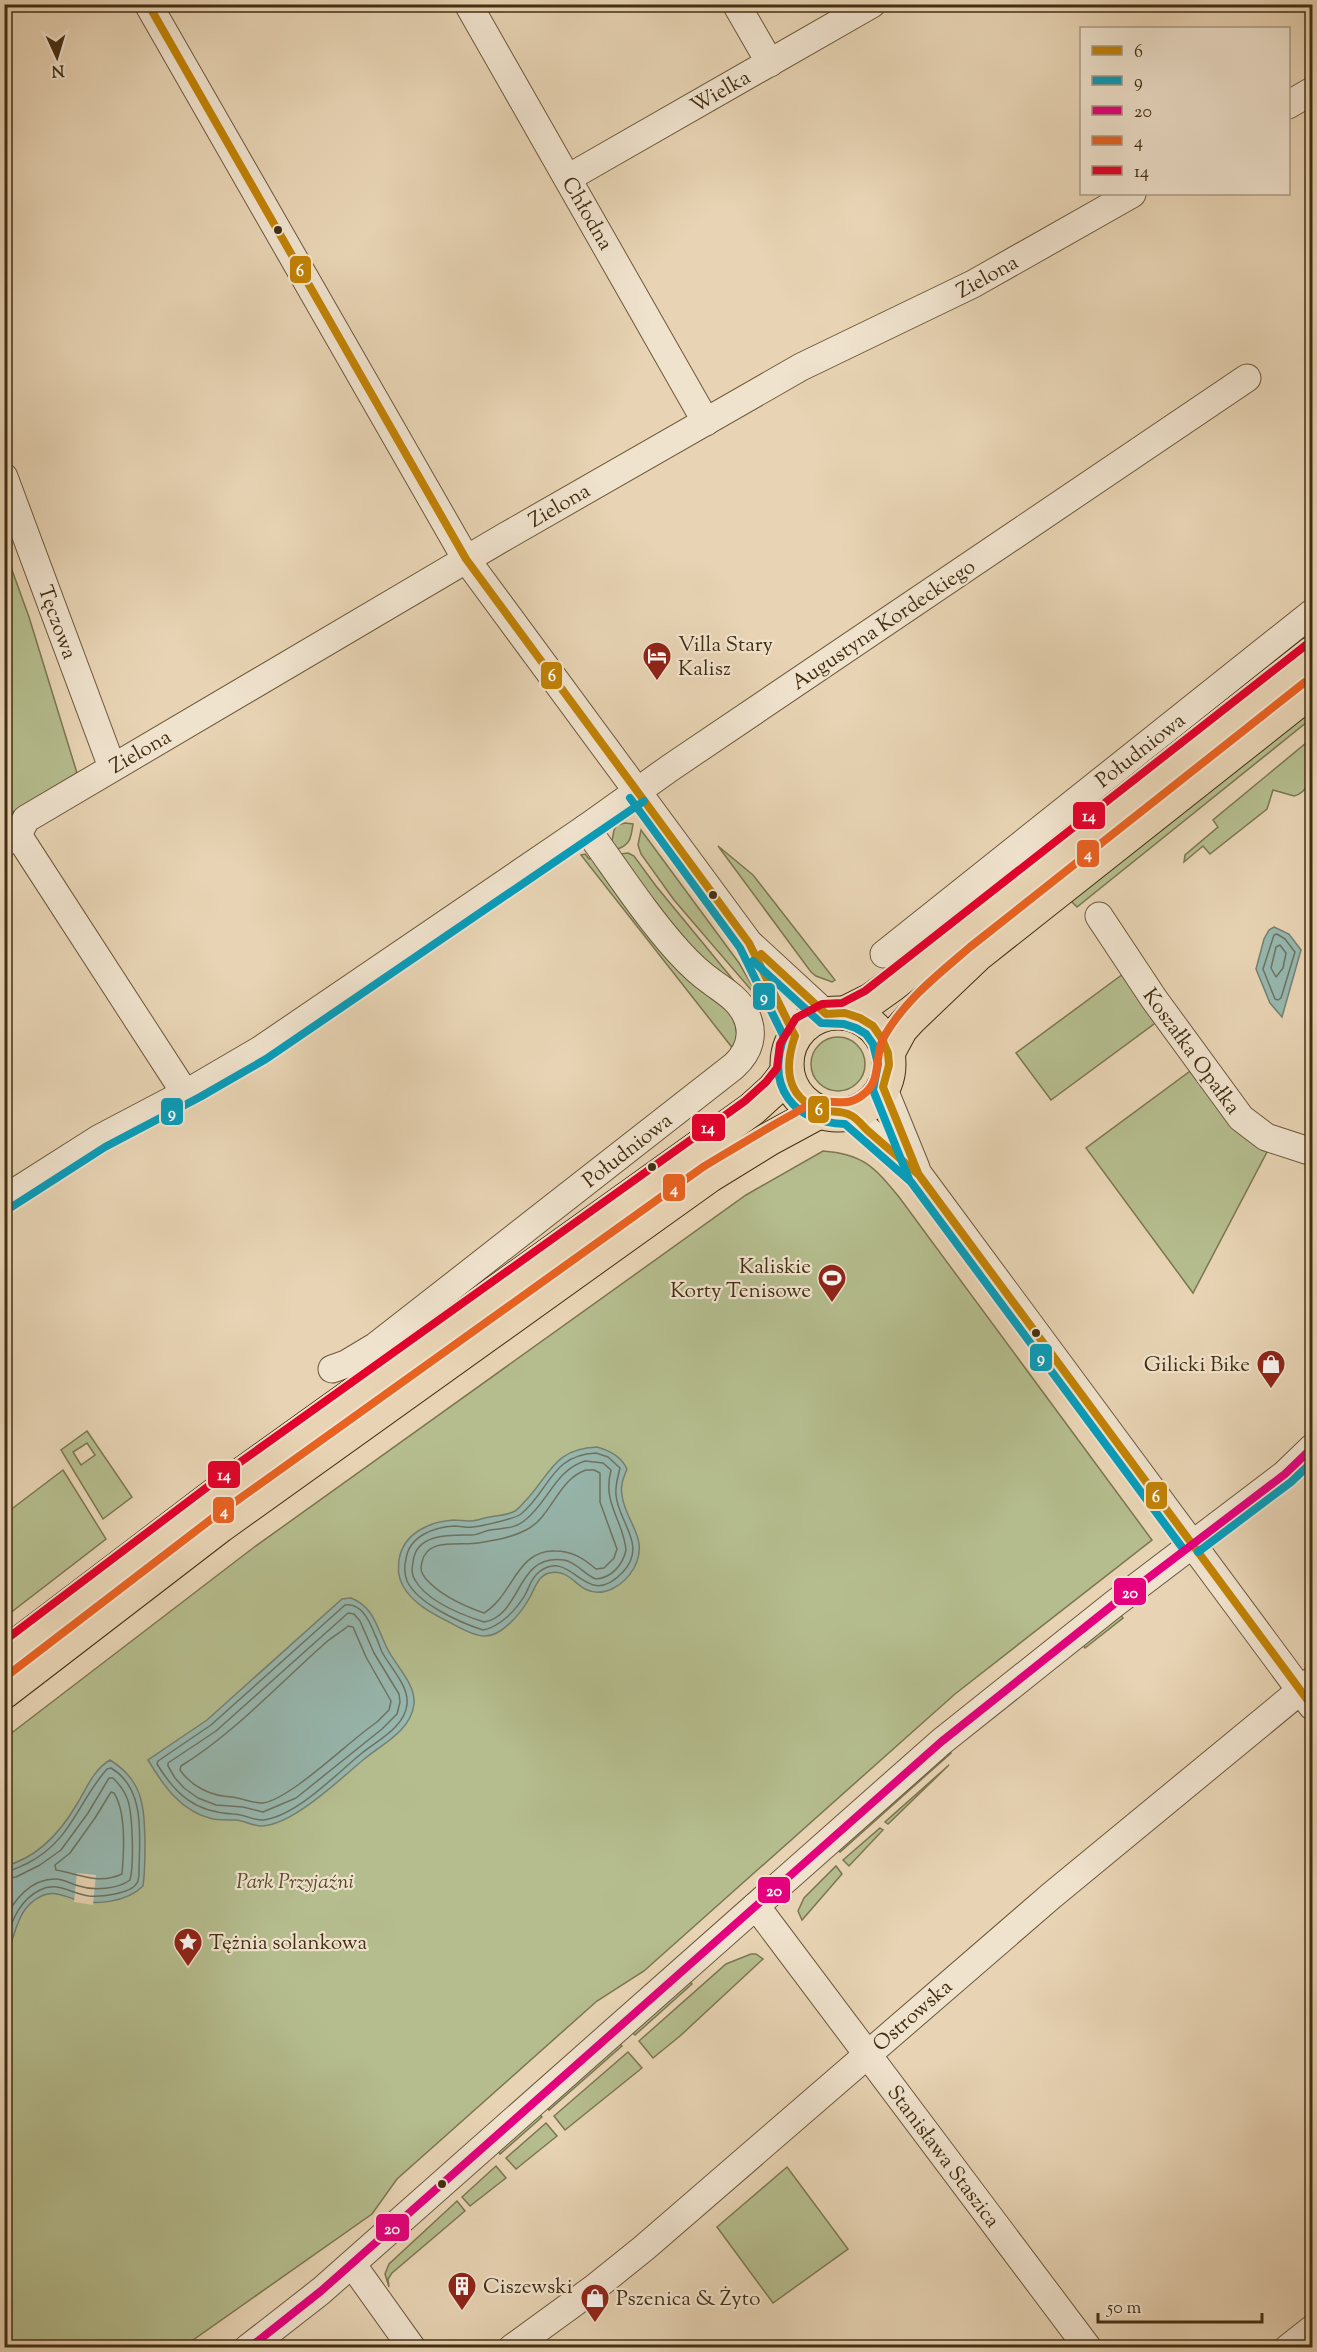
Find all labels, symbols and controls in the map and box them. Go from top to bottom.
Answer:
north arrow [27,27,87,87]
legend [1080,27,1290,195]
text: 6 [1134,40,1143,66]
text: N [50,58,65,81]
street label: Wielka [685,63,757,122]
text: 9 [1134,70,1143,96]
text: 20 [1134,100,1152,126]
text: 4 [1134,130,1143,156]
text: 14 [1134,160,1149,186]
street label: Chłodna [553,172,620,257]
unlabelled marker [272,224,284,236]
street label: Zielona [952,248,1025,307]
line badge: 6 [289,255,312,284]
text: 6 [296,261,304,284]
street label: Zielona [524,477,597,536]
street label: Augustyna Kordeckiego [786,553,982,699]
street label: Tęczowa [29,582,83,664]
place label: Villa Stary Kalisz [678,631,774,685]
hotel icon: Villa Stary Kalisz [641,640,673,682]
line badge: 6 [540,661,563,690]
text: 6 [548,666,556,689]
street label: Południowa [1090,707,1193,796]
street label: Zielona [105,723,178,782]
line badge: 14 [1072,801,1106,830]
text: 14 [1082,806,1096,829]
line badge: 4 [1076,839,1100,868]
text: 4 [1083,844,1092,867]
unlabelled marker [707,889,719,901]
line badge: 9 [752,982,776,1011]
street label: Koszałka Opałka [1134,983,1247,1122]
text: 9 [760,987,768,1010]
line badge: 6 [807,1095,830,1124]
line badge: 9 [160,1097,184,1126]
text: 6 [815,1100,823,1123]
text: 9 [168,1103,176,1126]
street label: Południowa [577,1107,680,1196]
line badge: 14 [691,1113,726,1142]
text: 14 [701,1118,715,1141]
unlabelled marker [646,1161,658,1173]
line badge: 4 [662,1173,686,1202]
text: 4 [669,1179,678,1202]
place label: Kaliskie Korty Tenisowe [670,1253,811,1307]
sports icon: Kaliskie Korty Tenisowe [816,1262,848,1304]
unlabelled marker [1030,1327,1042,1339]
line badge: 9 [1029,1343,1053,1372]
text: 9 [1037,1348,1045,1371]
shop icon: Gilicki Bike [1255,1348,1287,1390]
place label: Gilicki Bike [1144,1351,1250,1381]
line badge: 14 [207,1460,241,1489]
text: 14 [217,1465,231,1488]
line badge: 6 [1145,1481,1168,1510]
text: 6 [1152,1487,1160,1510]
line badge: 4 [212,1496,235,1524]
text: 4 [219,1501,228,1524]
line badge: 20 [1113,1577,1147,1606]
text: 20 [1122,1583,1139,1606]
park label: Park Przyjaźni [236,1868,354,1898]
line badge: 20 [757,1876,791,1904]
text: 20 [766,1881,783,1904]
place icon: Tężnia solankowa [172,1926,204,1968]
place label: Tężnia solankowa [209,1929,367,1959]
street label: Ostrowska [867,1973,960,2060]
street label: Stanisława Staszica [879,2080,1006,2235]
unlabelled marker [436,2178,448,2190]
line badge: 20 [375,2213,410,2242]
text: 20 [384,2219,401,2242]
building icon: Ciszewski [446,2270,478,2312]
place label: Ciszewski [483,2273,573,2303]
shop icon: Pszenica & Żyto [579,2282,611,2324]
place label: Pszenica & Żyto [616,2285,760,2315]
scale bar [1098,2286,1262,2324]
text: 50 m [1106,2296,1142,2322]

